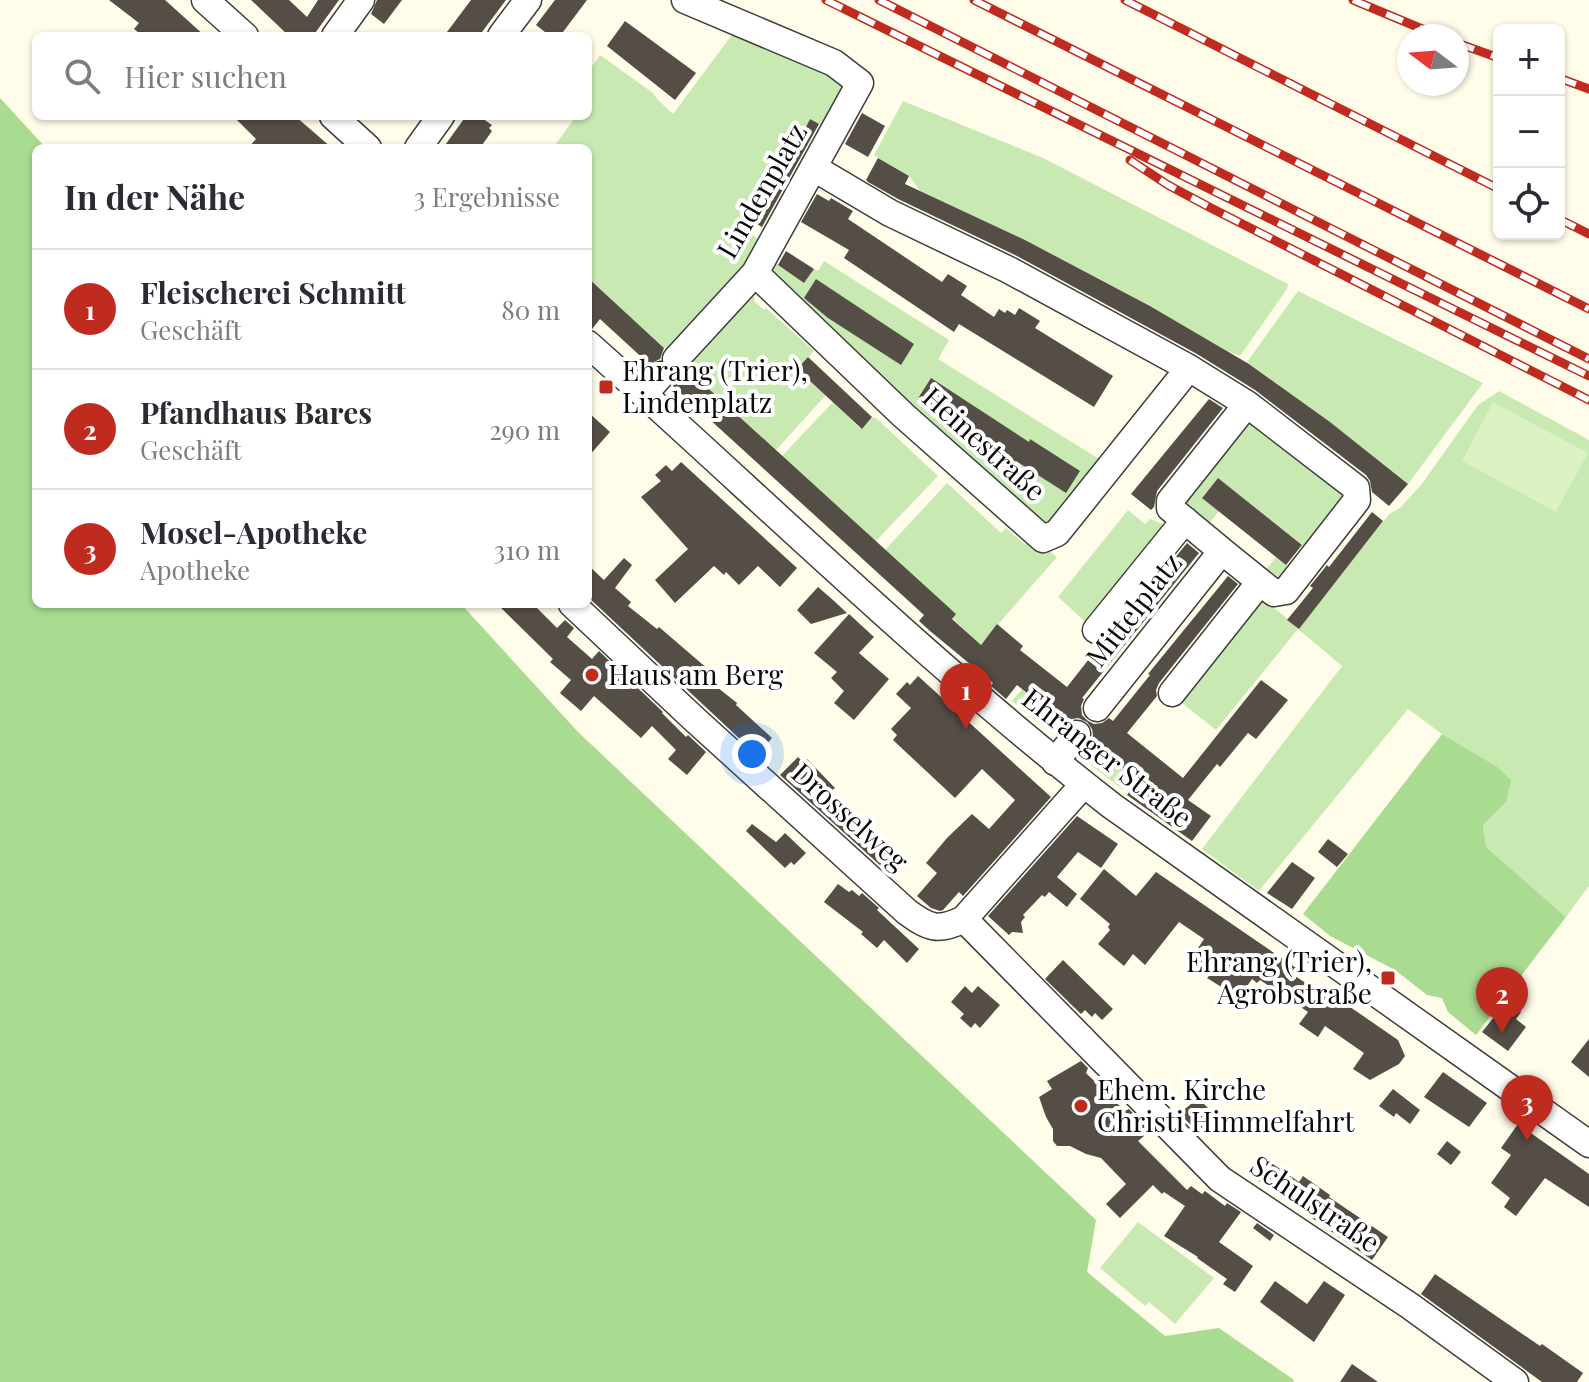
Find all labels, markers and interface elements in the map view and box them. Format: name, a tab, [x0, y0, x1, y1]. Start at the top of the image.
north arrow	[1397, 24, 1469, 96]
map controls	[1493, 24, 1565, 240]
button: +	[1493, 24, 1565, 96]
search box	[32, 32, 592, 120]
icon: search	[60, 54, 104, 98]
text: Hier suchen	[124, 56, 287, 96]
button: −	[1493, 96, 1565, 168]
street label: Lindenplatz	[707, 116, 814, 264]
button: locate	[1493, 168, 1565, 240]
text: In der Nähe	[64, 173, 245, 219]
text: 3 Ergebnisse	[414, 179, 560, 214]
text: Fleischerei Schmitt	[140, 272, 406, 312]
text: 1	[85, 292, 95, 327]
text: 80 m	[501, 292, 560, 327]
text: Geschäft	[140, 312, 242, 347]
place label: Ehrang (Trier), Lindenplatz	[622, 351, 808, 420]
marker: Ehrang (Trier), Lindenplatz	[597, 378, 615, 396]
street label: Heinestraße	[916, 378, 1054, 508]
text: Pfandhaus Bares	[140, 392, 372, 432]
text: 2	[83, 412, 97, 447]
text: 290 m	[489, 412, 560, 447]
text: Geschäft	[140, 432, 242, 467]
text: Mosel-Apotheke	[140, 512, 367, 552]
text: 3	[84, 532, 96, 567]
text: 310 m	[493, 532, 560, 567]
street label: Mittelplatz	[1077, 545, 1189, 674]
text: Apotheke	[140, 552, 250, 587]
place label: Haus am Berg	[608, 655, 784, 692]
pin: 1	[940, 663, 992, 729]
marker: Haus am Berg	[583, 666, 601, 684]
street label: Ehranger Straße	[1015, 679, 1200, 835]
your location	[732, 734, 772, 774]
street label: Drosselweg	[785, 754, 917, 878]
place label: Ehrang (Trier), Agrobstraße	[1186, 942, 1372, 1011]
pin: 2	[1476, 967, 1528, 1033]
marker: Ehrang (Trier), Agrobstraße	[1379, 969, 1397, 987]
place label: Ehem. Kirche Christi Himmelfahrt	[1097, 1070, 1355, 1139]
pin: 3	[1501, 1075, 1553, 1141]
marker: Ehem. Kirche Christi Himmelfahrt	[1072, 1097, 1090, 1115]
street label: Schulstraße	[1244, 1146, 1388, 1260]

